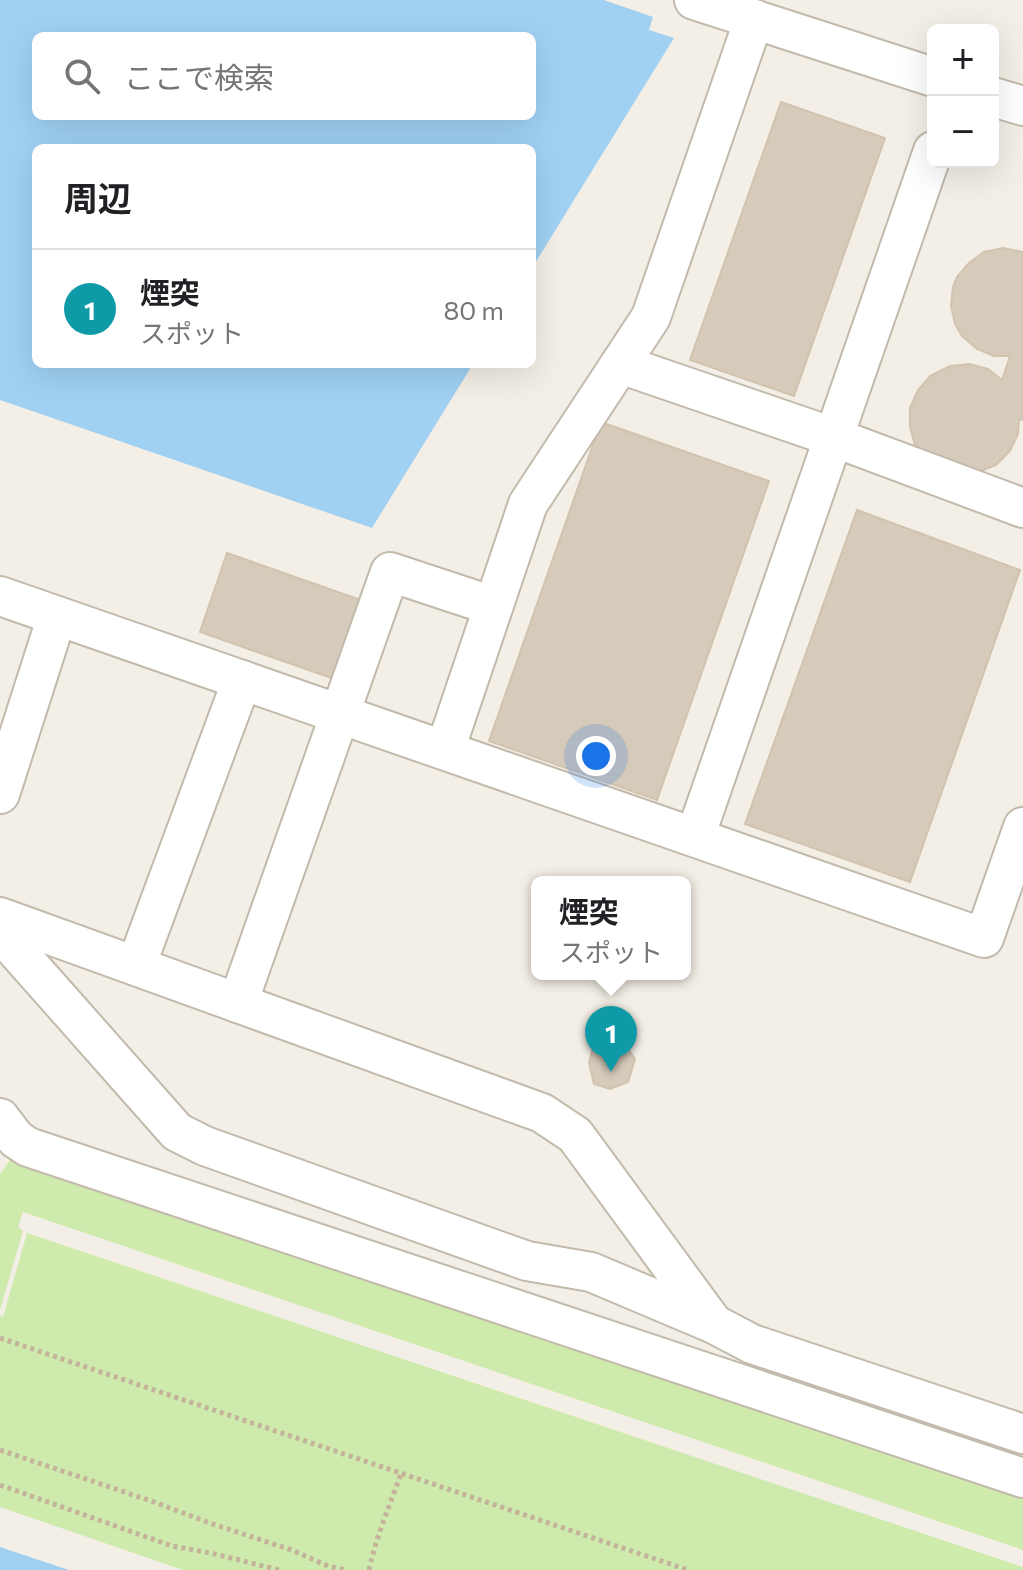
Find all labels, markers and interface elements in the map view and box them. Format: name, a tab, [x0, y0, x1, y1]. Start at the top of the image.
map controls	[927, 24, 999, 168]
button: +	[927, 24, 999, 96]
search box	[32, 32, 536, 120]
icon: search	[60, 54, 104, 98]
text: ここで検索	[124, 58, 274, 95]
button: −	[927, 96, 999, 168]
text: 周辺	[64, 176, 132, 218]
text: 煙突	[140, 273, 200, 310]
text: 1	[84, 294, 96, 325]
text: 80 m	[444, 294, 504, 325]
text: スポット	[140, 317, 244, 348]
your location	[576, 736, 616, 776]
popup	[531, 876, 691, 980]
text: 煙突	[559, 892, 619, 929]
text: スポット	[559, 936, 663, 967]
pin: 1	[585, 1006, 637, 1072]

